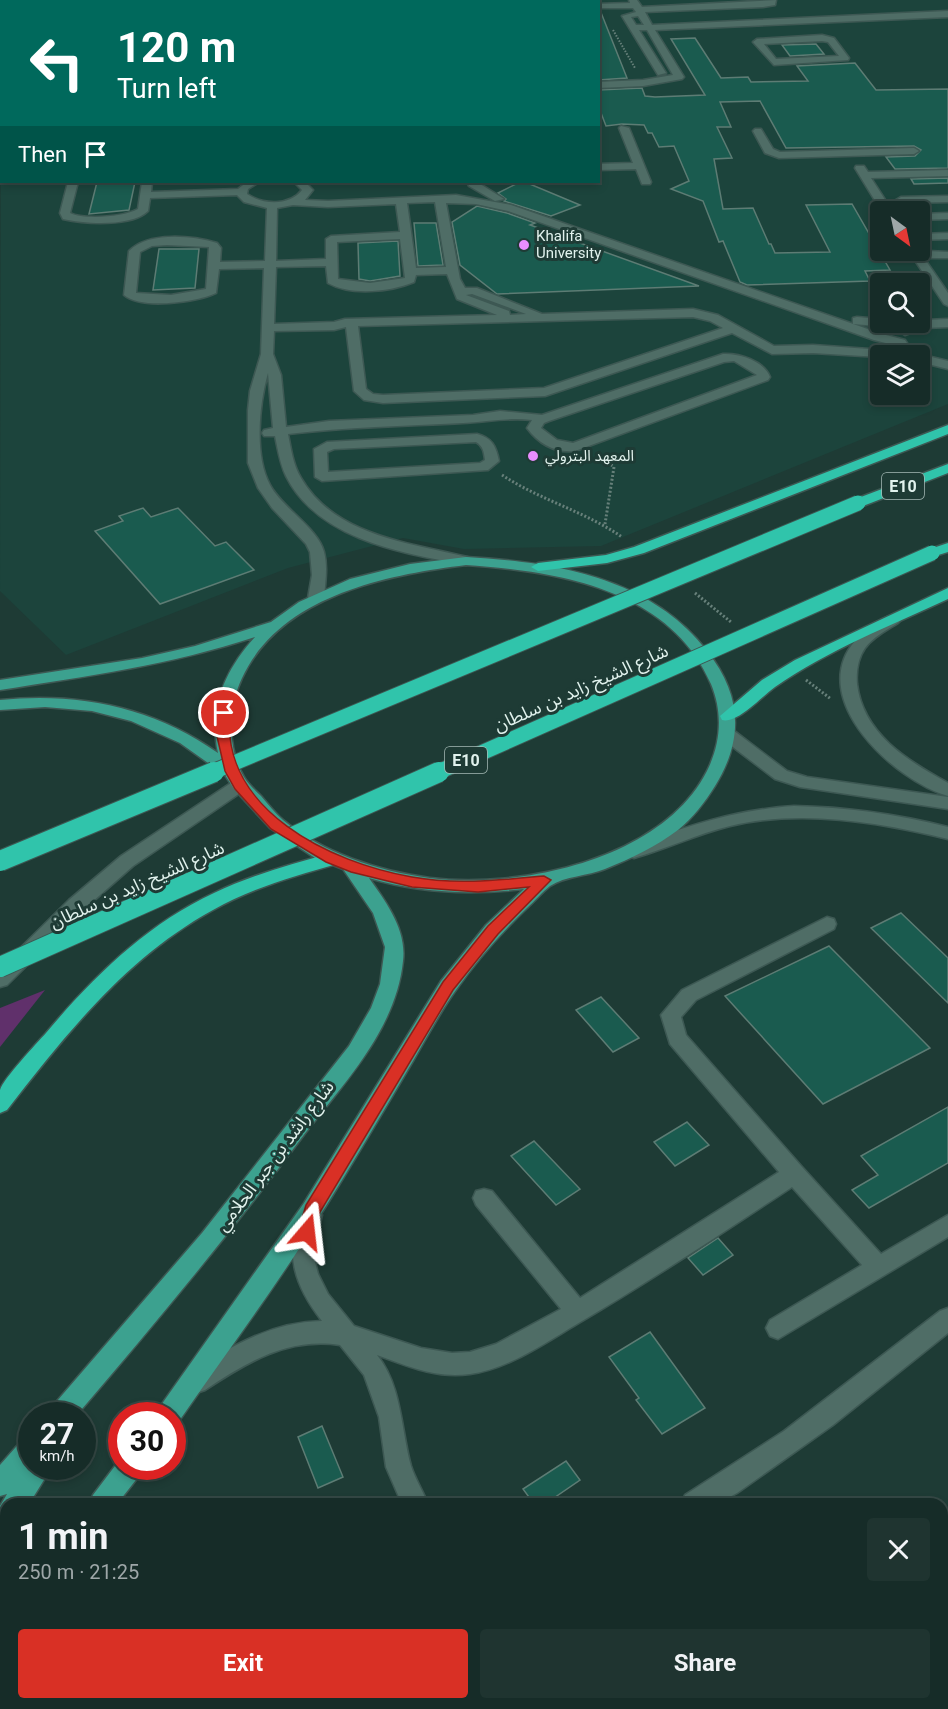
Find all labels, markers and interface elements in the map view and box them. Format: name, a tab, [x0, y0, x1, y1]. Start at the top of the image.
text: 120 m	[117, 23, 236, 72]
icon: left	[18, 24, 96, 102]
text: Turn left	[117, 73, 217, 105]
icon: arrive	[79, 138, 112, 171]
text: Then	[18, 142, 67, 167]
north arrow	[870, 201, 930, 261]
map controls	[870, 201, 930, 405]
place label: Khalifa University	[536, 227, 601, 262]
marker: Khalifa University	[517, 238, 531, 252]
button: search	[870, 273, 930, 333]
button: layers	[870, 345, 930, 405]
place label: المعهد البترولي	[545, 447, 634, 467]
marker: المعهد البترولي	[526, 449, 540, 463]
road number: E10	[882, 473, 924, 499]
street label: شارع الشيخ زايد بن سلطان	[490, 640, 673, 739]
pin	[198, 687, 249, 738]
icon: arrive	[207, 696, 240, 729]
road number: E10	[445, 747, 487, 773]
street label: شارع الشيخ زايد بن سلطان	[46, 837, 229, 936]
street label: شارع راشد بن جبر الحلامي	[211, 1076, 341, 1237]
position arrow	[275, 1200, 339, 1264]
speed limit sign: 30	[108, 1402, 186, 1480]
text: 27	[40, 1416, 74, 1451]
text: km/h	[39, 1447, 75, 1465]
text: 1 min	[18, 1516, 109, 1558]
button: close	[867, 1518, 930, 1581]
text: 250 m · 21:25	[18, 1560, 139, 1584]
button: Exit	[18, 1629, 468, 1698]
button: Share	[480, 1629, 930, 1698]

